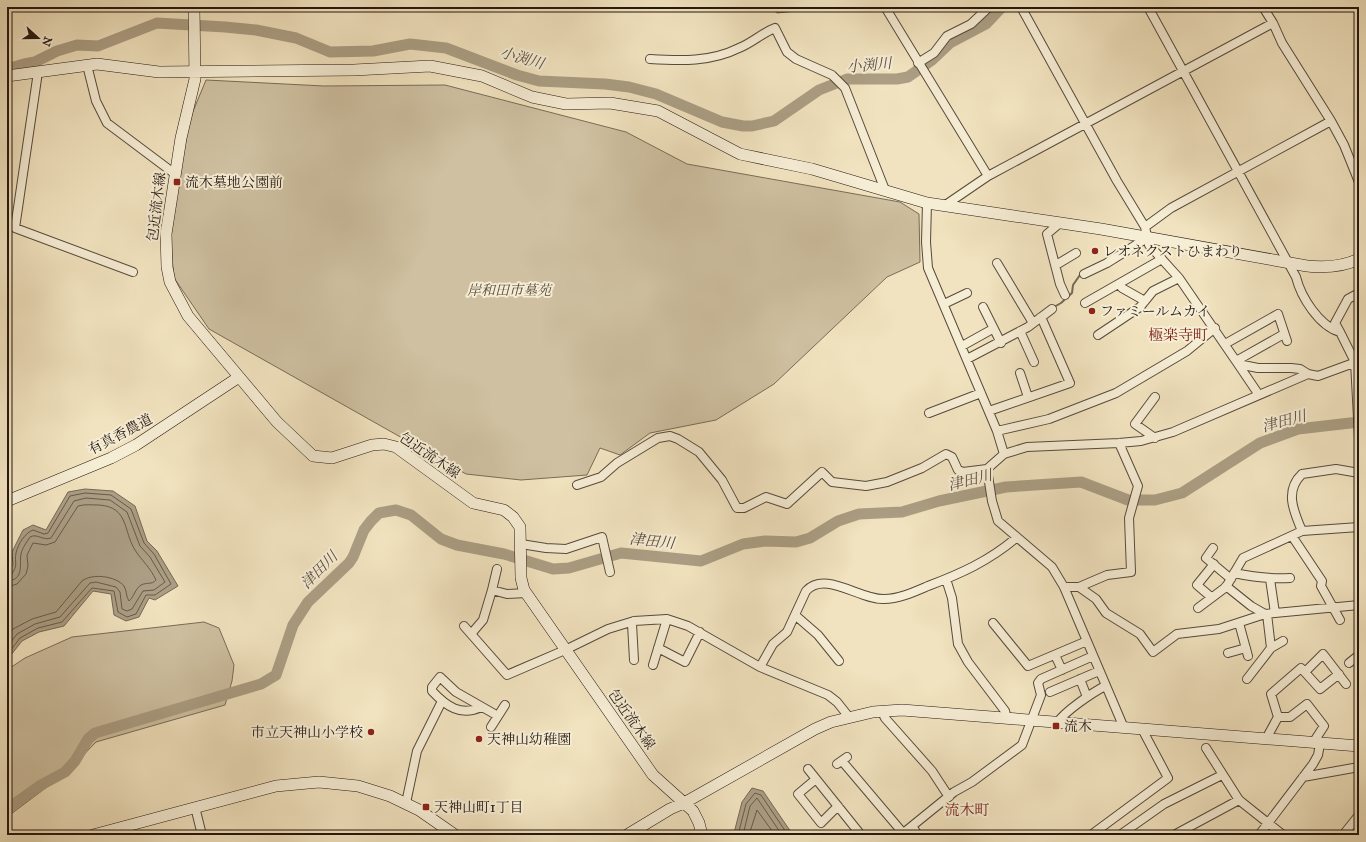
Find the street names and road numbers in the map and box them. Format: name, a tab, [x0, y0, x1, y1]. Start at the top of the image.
street label: 包近流木線	[144, 171, 169, 243]
street label: 有真香農道	[85, 411, 155, 458]
street label: 包近流木線	[396, 429, 463, 482]
street label: 包近流木線	[605, 686, 659, 753]

